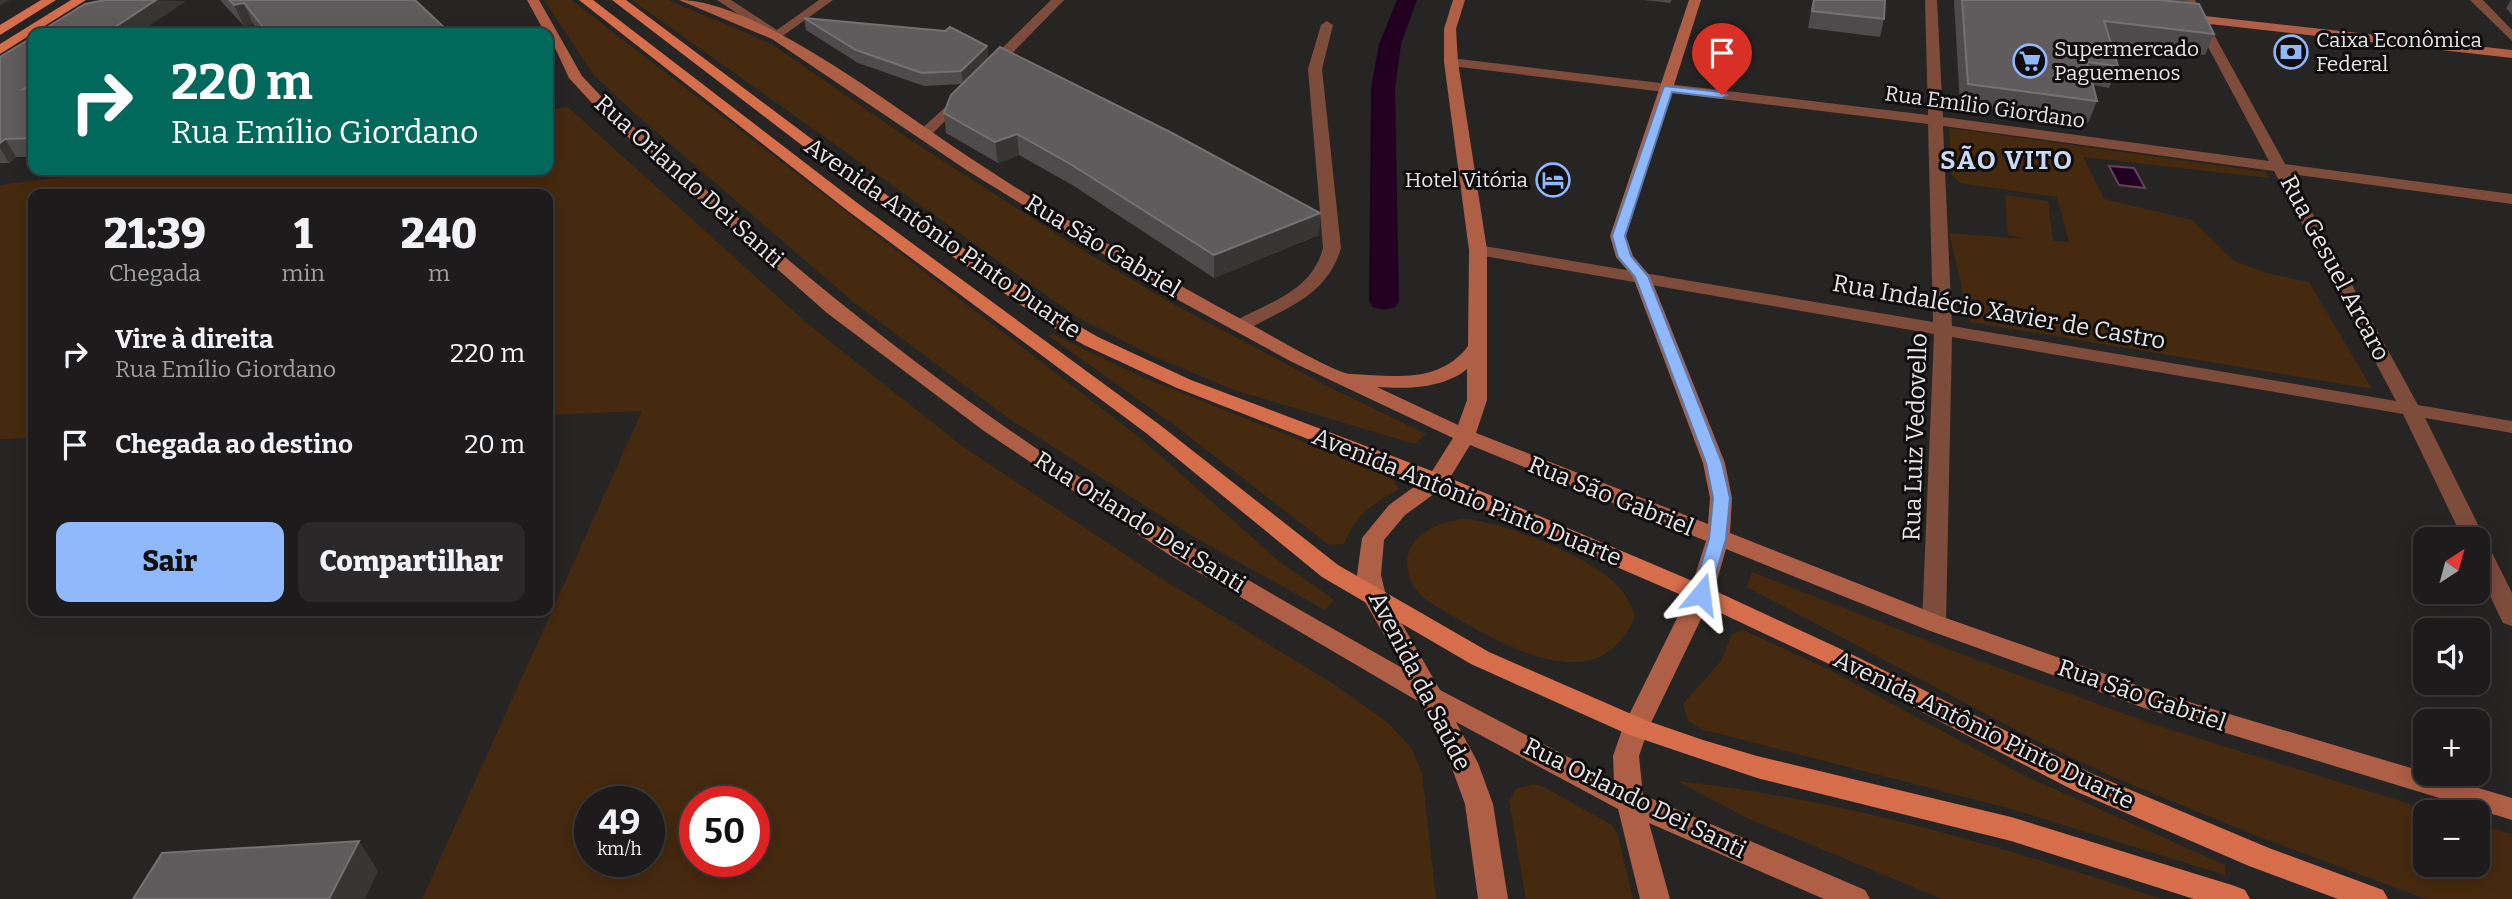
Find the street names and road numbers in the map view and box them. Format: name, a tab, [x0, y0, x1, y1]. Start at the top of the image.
street label: Rua Emílio Giordano	[1883, 80, 2087, 134]
street label: Rua Orlando Dei Santi	[589, 89, 789, 273]
street label: Avenida Antônio Pinto Duarte	[800, 132, 1086, 344]
street label: Rua Gesuel Arcaro	[2274, 171, 2396, 365]
street label: Rua São Gabriel	[1020, 189, 1186, 303]
street label: Rua Indalécio Xavier de Castro	[1830, 269, 2168, 355]
street label: Rua Luiz Vedovello	[1897, 333, 1933, 541]
street label: Avenida Antônio Pinto Duarte	[1308, 422, 1626, 572]
street label: Rua Orlando Dei Santi	[1029, 446, 1251, 598]
street label: Rua São Gabriel	[1524, 450, 1698, 542]
street label: Avenida da Saúde	[1363, 587, 1477, 775]
street label: Avenida Antônio Pinto Duarte	[1829, 645, 2139, 815]
street label: Rua São Gabriel	[2054, 653, 2230, 737]
street label: Rua Orlando Dei Santi	[1519, 732, 1751, 864]

